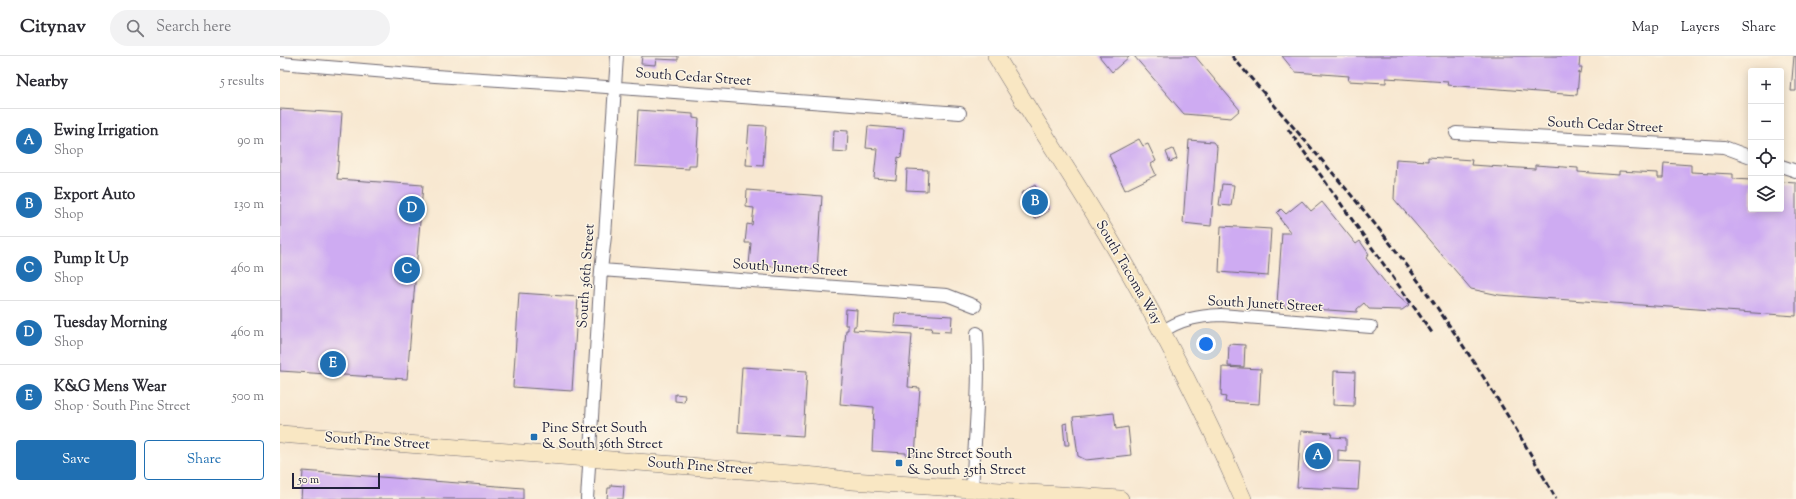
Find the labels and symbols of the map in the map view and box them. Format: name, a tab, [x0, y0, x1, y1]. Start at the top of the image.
street label: South Cedar Street	[634, 64, 752, 92]
street label: South Cedar Street	[1547, 113, 1664, 139]
pin: B	[1022, 187, 1048, 217]
pin: D	[399, 194, 425, 224]
street label: South Tacoma Way	[1090, 217, 1166, 329]
street label: South 36th Street	[573, 223, 601, 329]
pin: C	[394, 255, 420, 285]
street label: South Junett Street	[732, 255, 848, 283]
street label: South Junett Street	[1207, 292, 1323, 318]
your location	[1196, 334, 1216, 354]
pin: E	[320, 349, 346, 379]
place label: Pine Street South & South 36th Street	[542, 419, 663, 455]
street label: South Pine Street	[324, 428, 431, 456]
marker: Pine Street South & South 36th Street	[529, 432, 539, 442]
pin: A	[1305, 441, 1331, 471]
place label: Pine Street South & South 35th Street	[907, 445, 1026, 481]
street label: South Pine Street	[647, 453, 754, 481]
marker: Pine Street South & South 35th Street	[894, 458, 904, 468]
scale bar	[292, 471, 380, 490]

